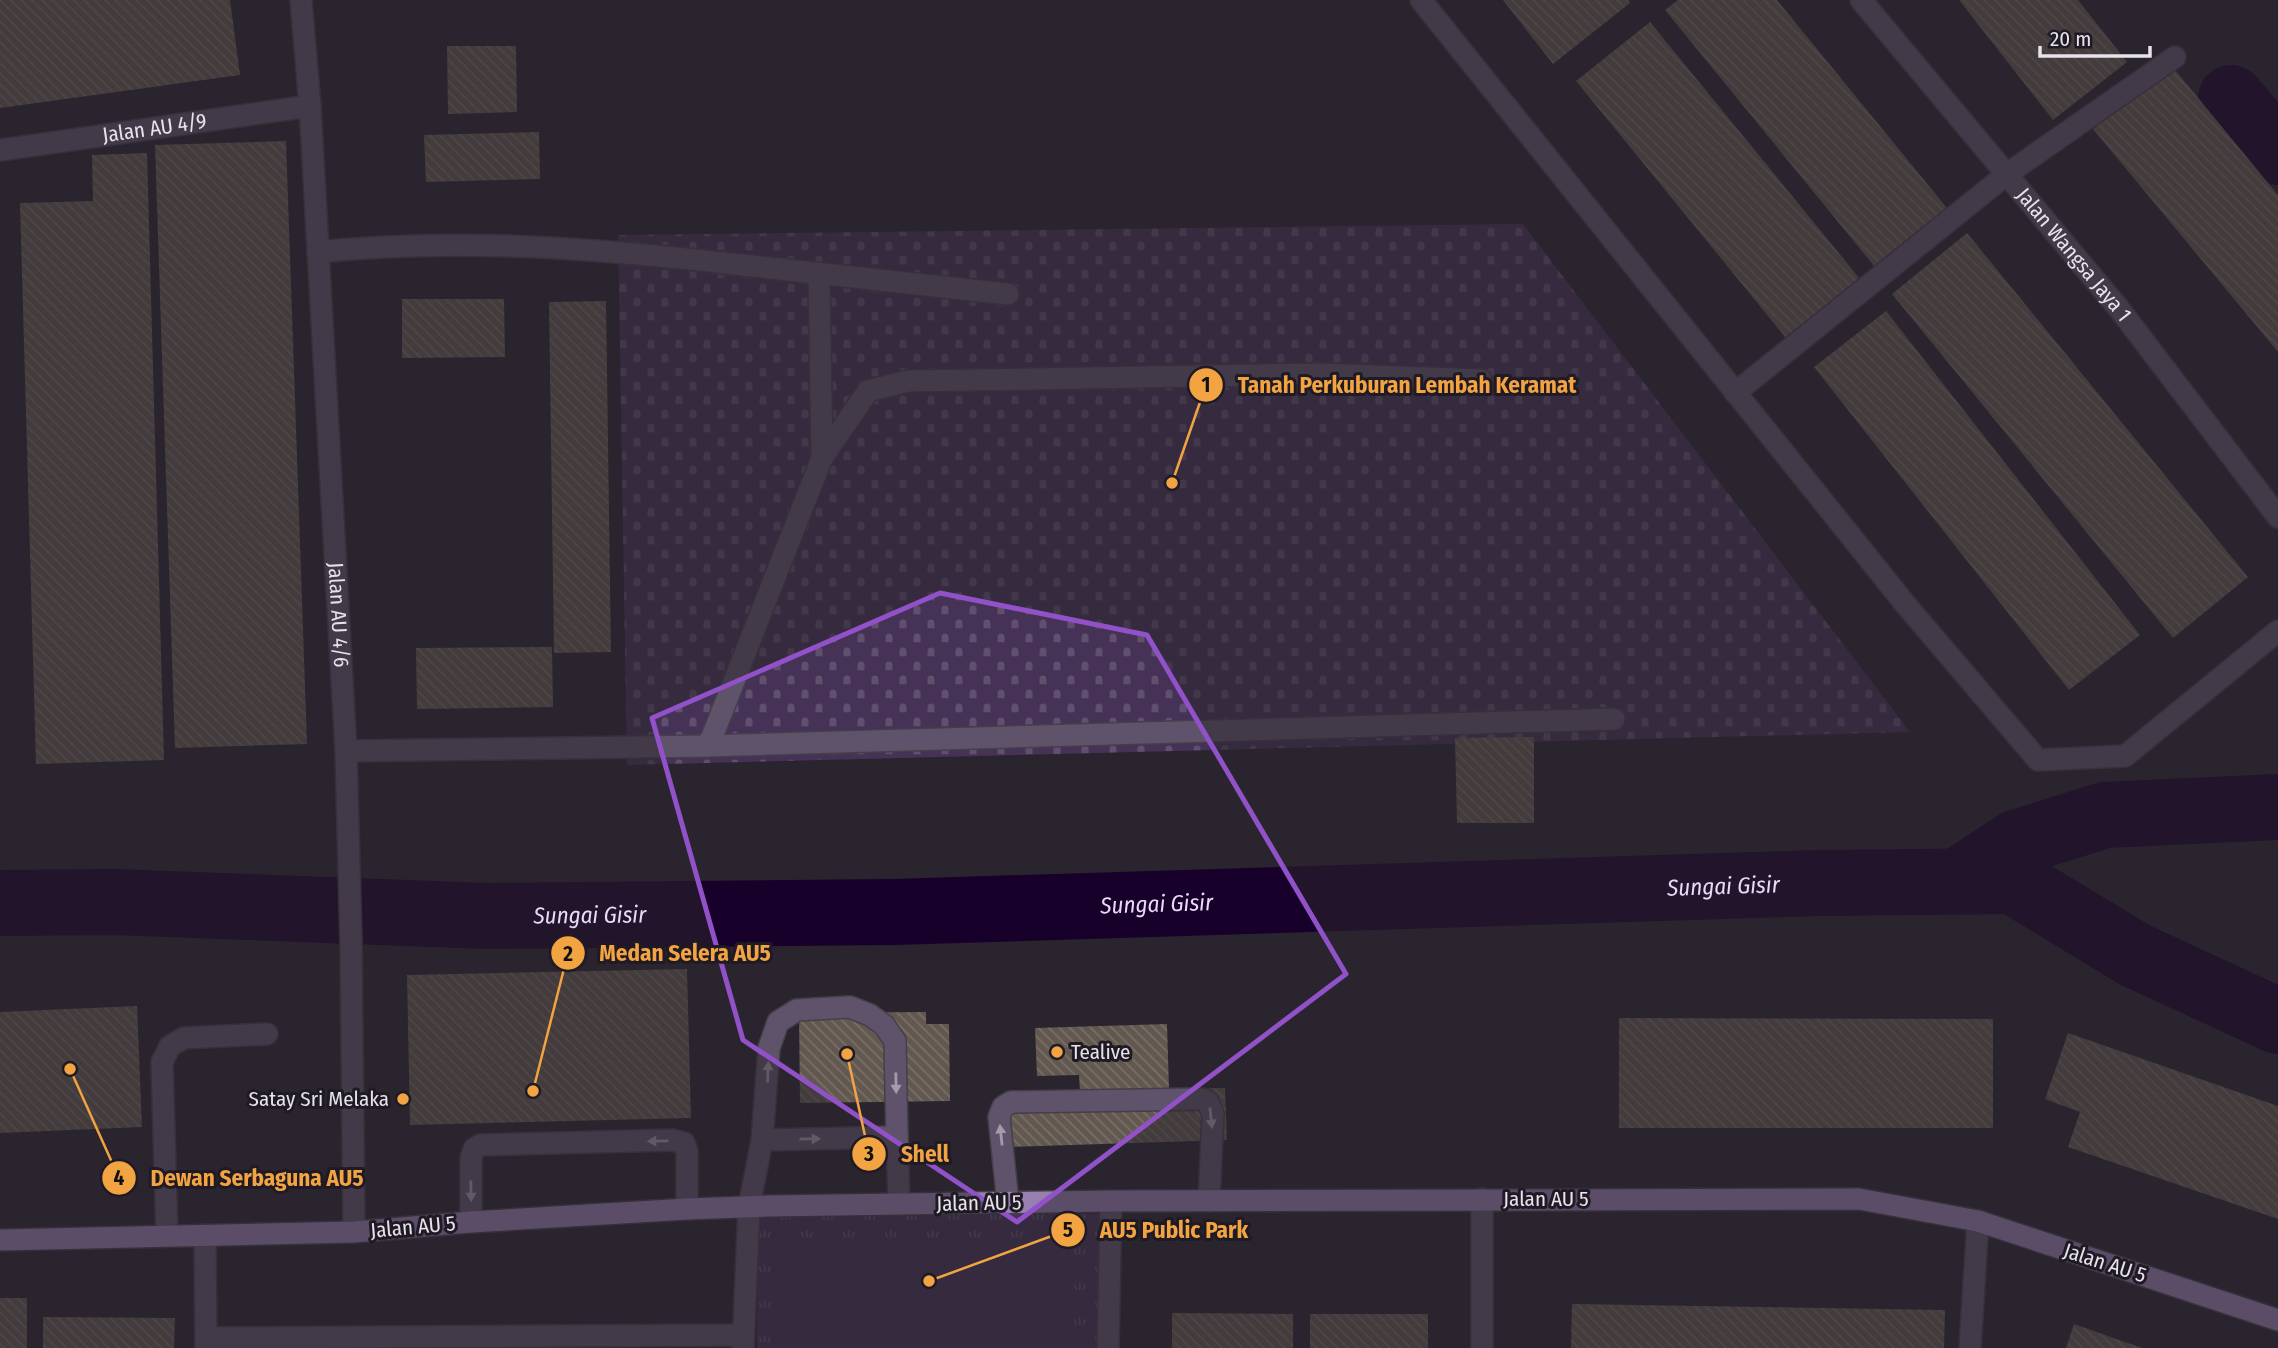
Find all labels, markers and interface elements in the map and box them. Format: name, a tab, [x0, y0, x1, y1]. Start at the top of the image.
scale bar	[2040, 14, 2150, 58]
text: 20 m	[2050, 26, 2091, 52]
street label: Jalan AU 4/9	[101, 108, 208, 148]
street label: Jalan Wangsa Jaya 1	[2011, 183, 2137, 327]
callout: Tanah Perkuburan Lembah Keramat	[1189, 363, 1590, 407]
text: Tanah Perkuburan Lembah Keramat	[1238, 371, 1577, 399]
text: 1	[1202, 372, 1210, 398]
street label: Jalan AU 4/6	[322, 562, 354, 668]
water label: Sungai Gisir	[1666, 870, 1781, 902]
water label: Sungai Gisir	[1099, 888, 1214, 920]
water label: Sungai Gisir	[532, 900, 647, 930]
callout: Medan Selera AU5	[551, 931, 785, 975]
text: Medan Selera AU5	[599, 939, 771, 967]
text: 2	[562, 941, 573, 967]
place label: Tealive	[1071, 1039, 1130, 1065]
marker: Tealive	[1049, 1044, 1065, 1060]
one-way arrow	[762, 1061, 774, 1083]
one-way arrow	[890, 1073, 902, 1095]
place label: Satay Sri Melaka	[249, 1086, 389, 1112]
marker: Satay Sri Melaka	[395, 1091, 411, 1107]
one-way arrow	[1205, 1107, 1216, 1129]
one-way arrow	[995, 1124, 1006, 1146]
callout: Shell	[851, 1132, 963, 1176]
one-way arrow	[800, 1133, 822, 1145]
one-way arrow	[646, 1135, 668, 1146]
text: Shell	[901, 1140, 950, 1168]
text: 3	[863, 1141, 874, 1167]
callout: Dewan Serbaguna AU5	[102, 1156, 378, 1200]
text: Dewan Serbaguna AU5	[150, 1164, 364, 1192]
text: 4	[114, 1165, 125, 1191]
one-way arrow	[465, 1181, 477, 1203]
street label: Jalan AU 5	[1503, 1186, 1589, 1212]
street label: Jalan AU 5	[936, 1189, 1022, 1217]
callout: AU5 Public Park	[1051, 1208, 1262, 1252]
street label: Jalan AU 5	[369, 1210, 457, 1244]
text: AU5 Public Park	[1099, 1216, 1248, 1244]
text: 5	[1063, 1217, 1073, 1243]
street label: Jalan AU 5	[2060, 1237, 2150, 1289]

